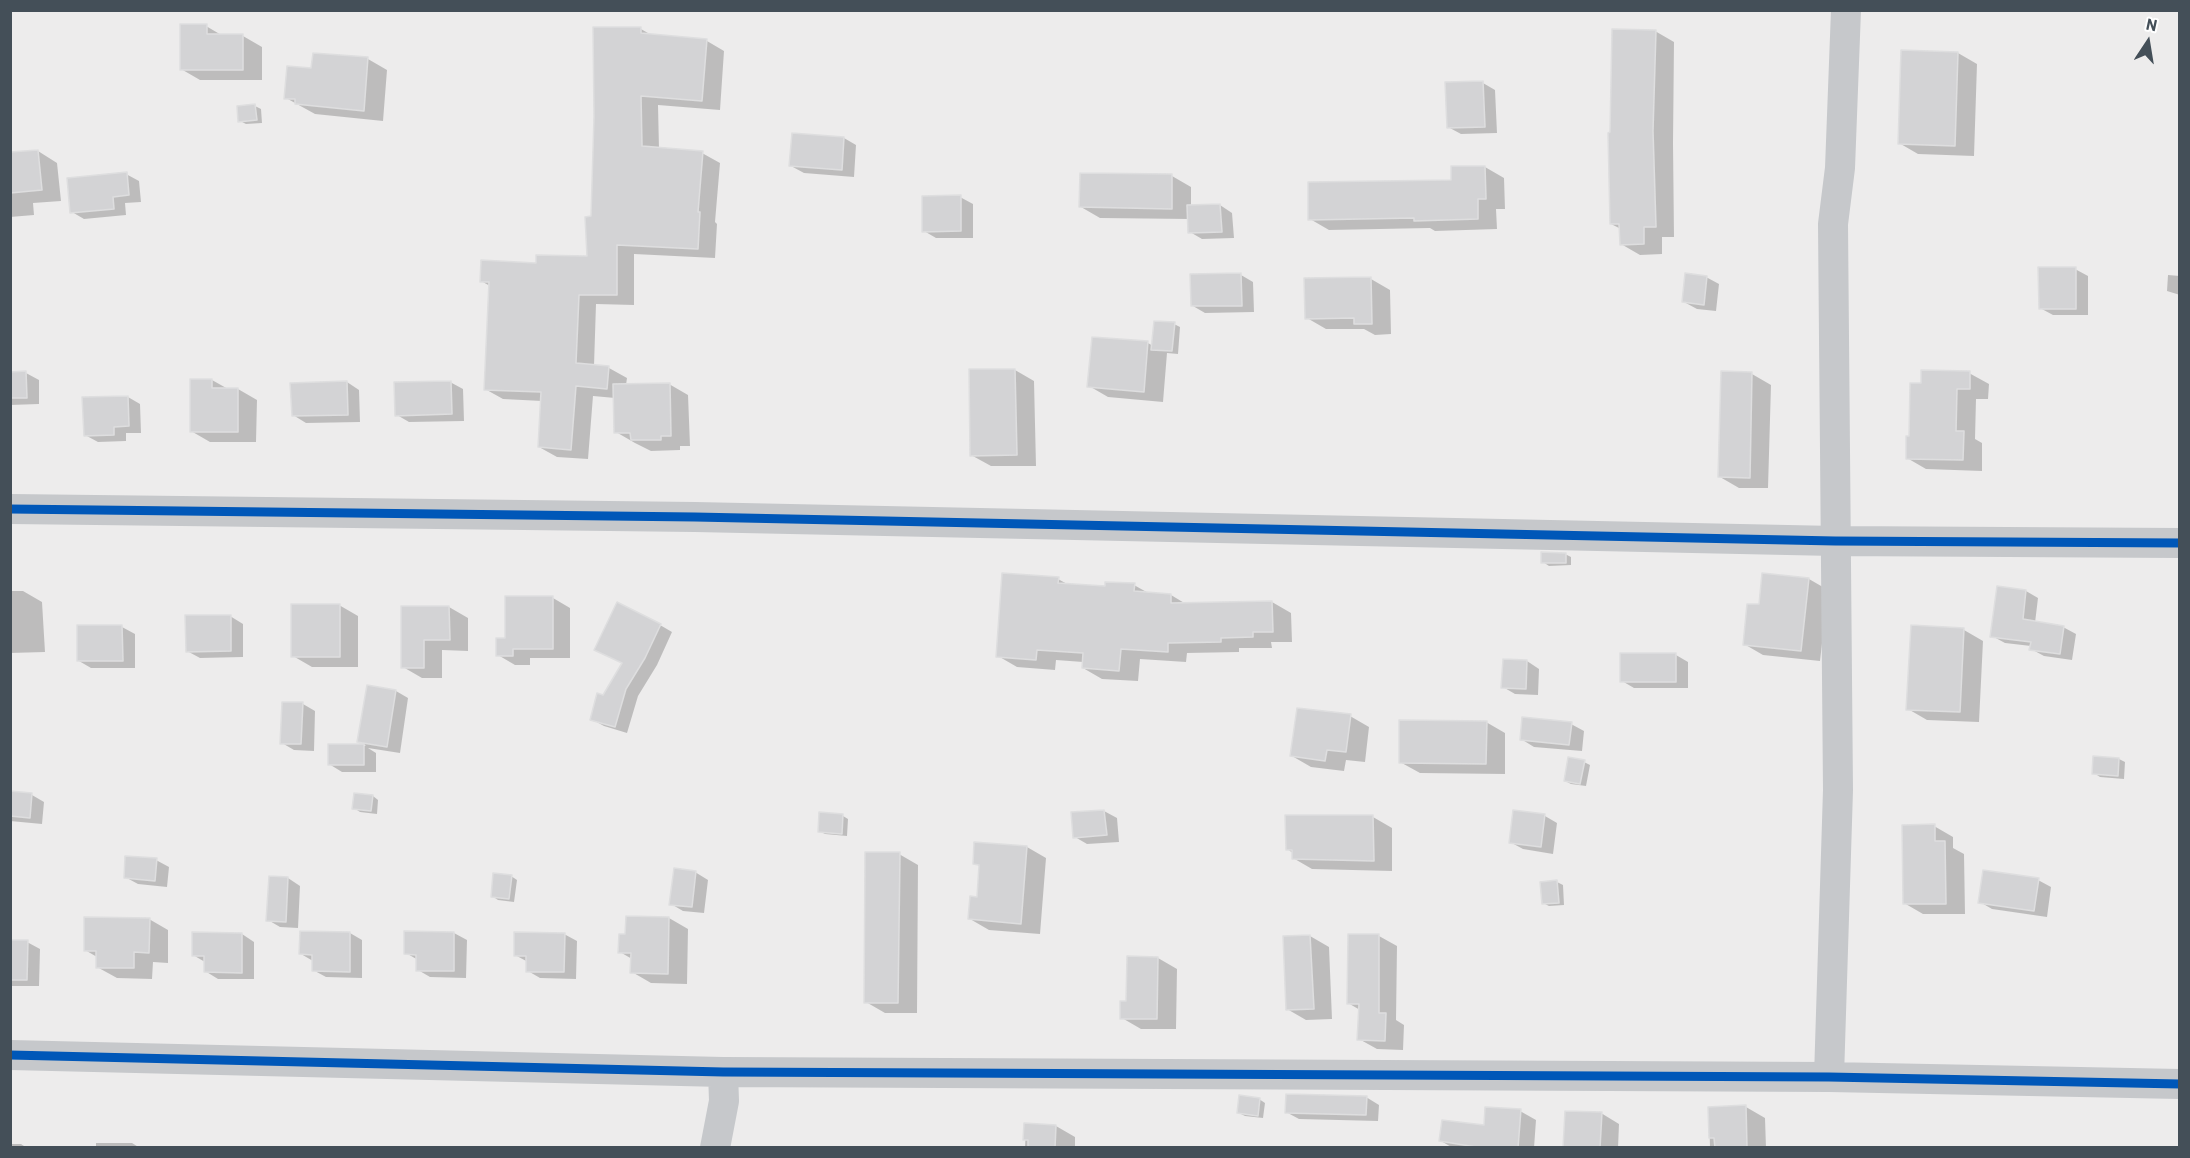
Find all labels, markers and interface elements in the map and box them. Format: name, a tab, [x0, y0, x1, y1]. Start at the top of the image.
north arrow	[2118, 12, 2178, 72]
text: N	[2145, 14, 2159, 34]

